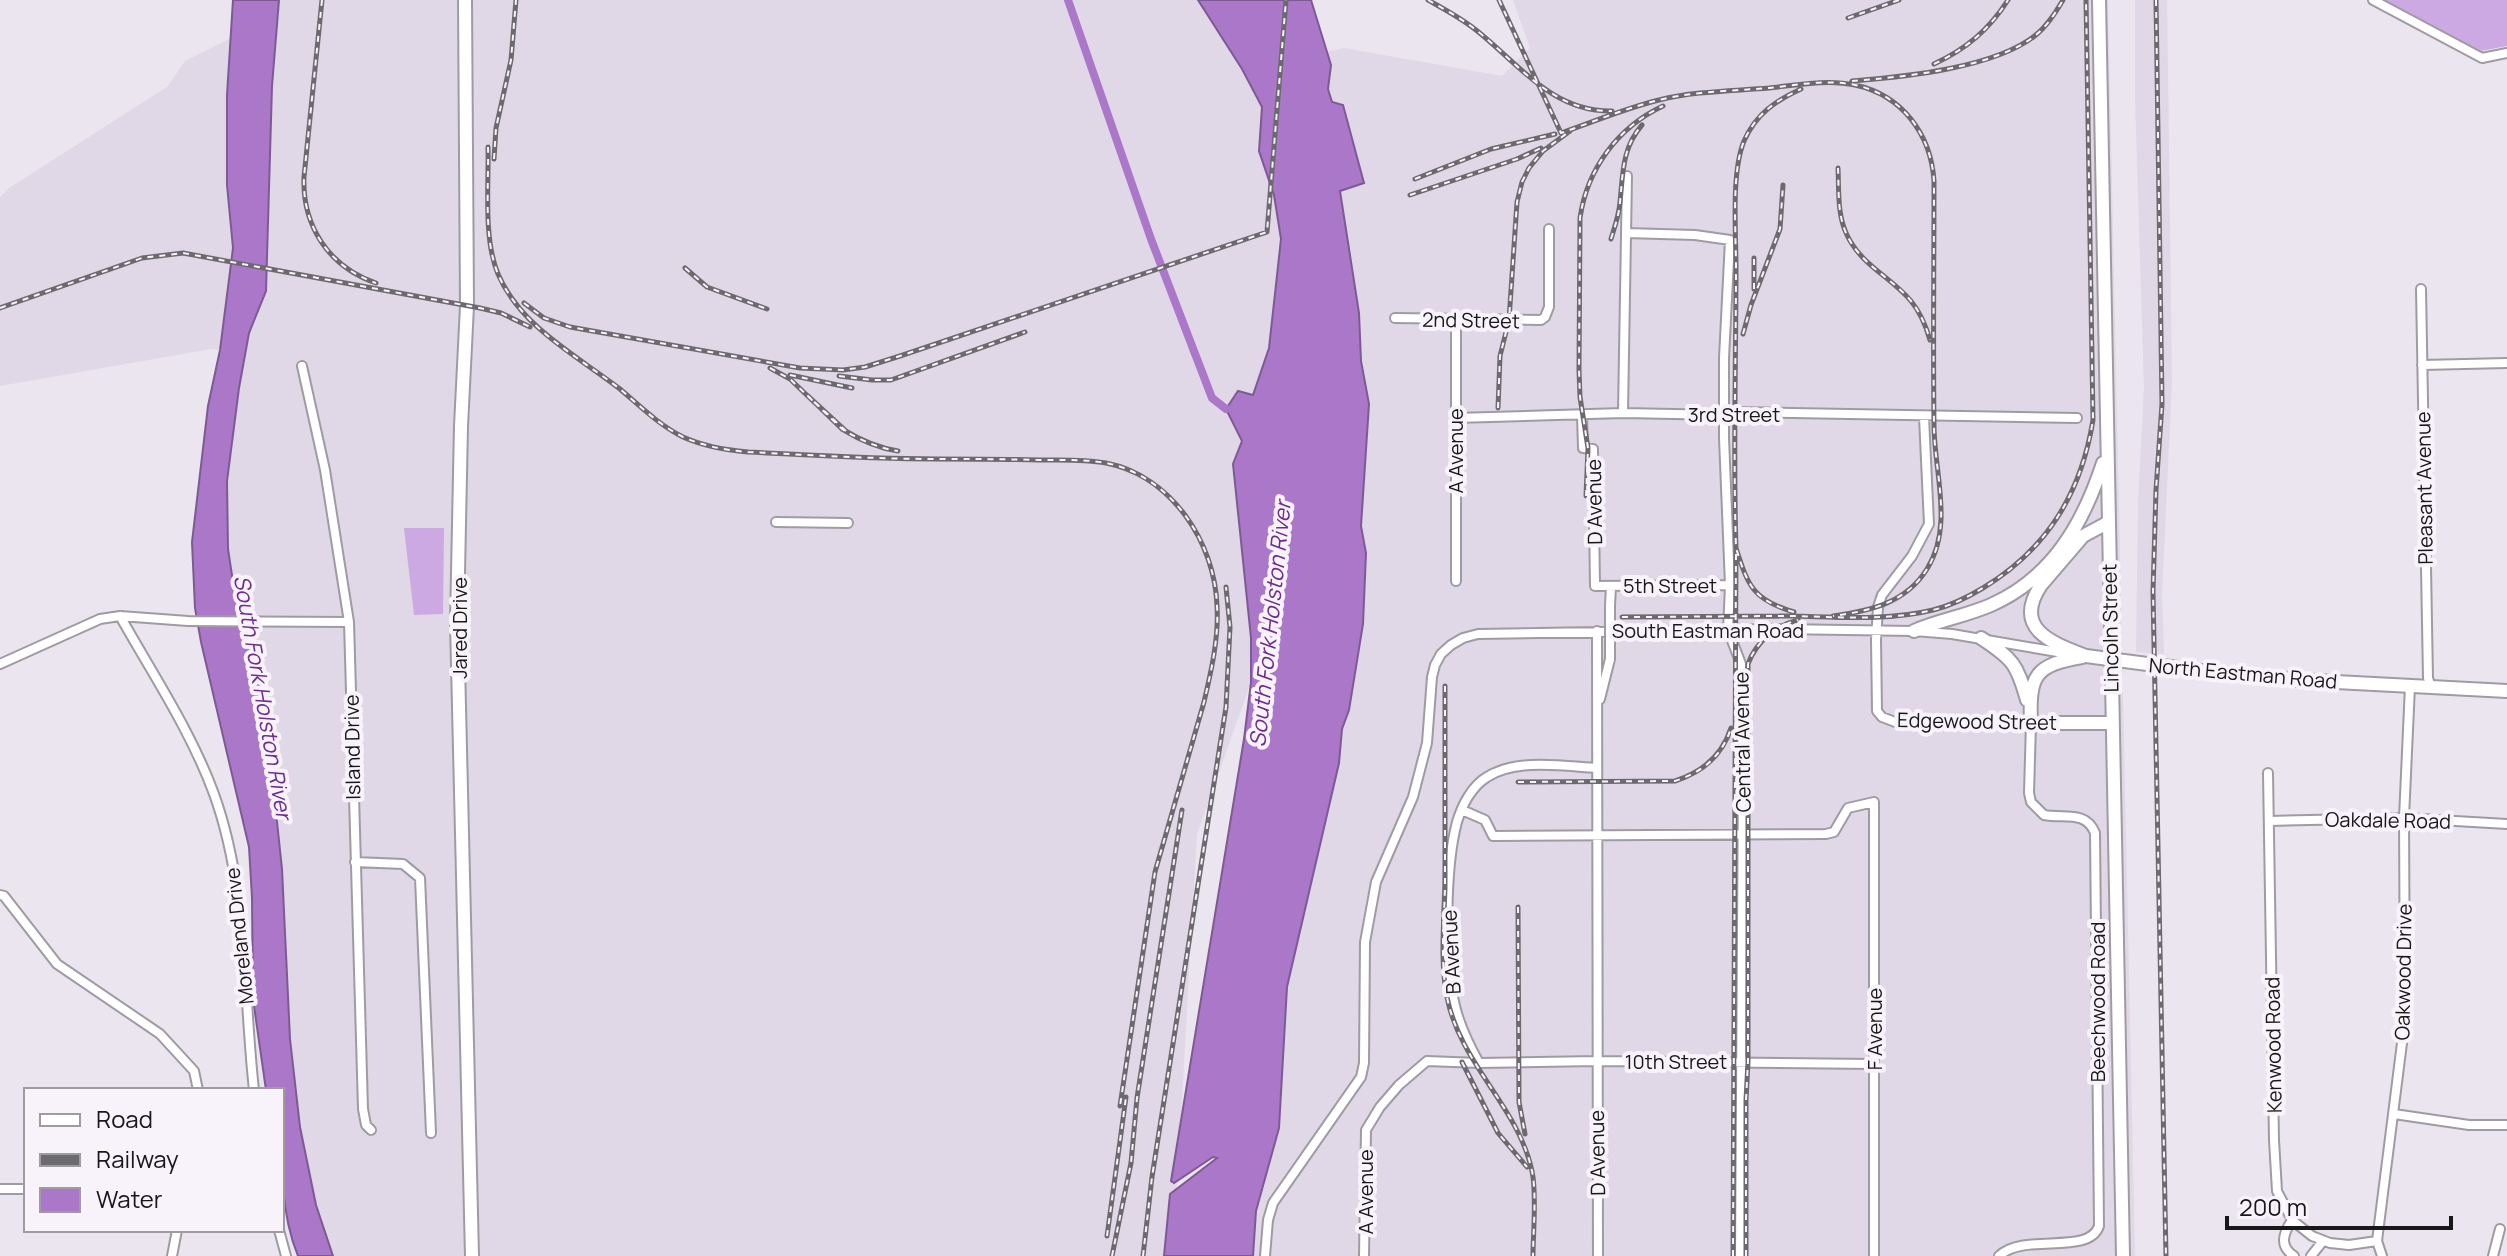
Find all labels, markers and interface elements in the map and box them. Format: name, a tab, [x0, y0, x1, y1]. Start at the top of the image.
street label: 2nd Street	[1422, 306, 1520, 334]
street label: 3rd Street	[1688, 401, 1780, 428]
street label: A Avenue	[1442, 408, 1469, 494]
street label: Pleasant Avenue	[2409, 411, 2439, 565]
street label: D Avenue	[1580, 459, 1608, 545]
water label: South Fork Holston River	[1242, 497, 1298, 748]
street label: Lincoln Street	[2095, 563, 2125, 693]
street label: 5th Street	[1623, 572, 1717, 599]
water label: South Fork Holston River	[227, 573, 300, 824]
street label: Jared Drive	[446, 577, 473, 679]
street label: South Eastman Road	[1612, 617, 1804, 644]
street label: North Eastman Road	[2148, 651, 2338, 695]
street label: Central Avenue	[1727, 671, 1757, 813]
street label: Island Drive	[338, 694, 366, 800]
street label: Edgewood Street	[1897, 706, 2057, 736]
street label: Oakdale Road	[2325, 805, 2451, 835]
street label: Moreland Drive	[218, 866, 260, 1006]
street label: Oakwood Drive	[2388, 903, 2418, 1041]
street label: B Avenue	[1435, 909, 1467, 995]
street label: Beechwood Road	[2084, 922, 2111, 1082]
street label: Kenwood Road	[2258, 977, 2288, 1113]
street label: F Avenue	[1861, 988, 1888, 1070]
street label: 10th Street	[1625, 1048, 1727, 1075]
legend	[24, 1088, 284, 1232]
text: Road	[96, 1102, 153, 1135]
street label: D Avenue	[1583, 1110, 1611, 1196]
text: Railway	[96, 1142, 179, 1175]
street label: A Avenue	[1352, 1149, 1379, 1235]
scale bar	[2227, 1180, 2451, 1230]
text: Water	[96, 1182, 163, 1215]
text: 200 m	[2239, 1190, 2307, 1223]

